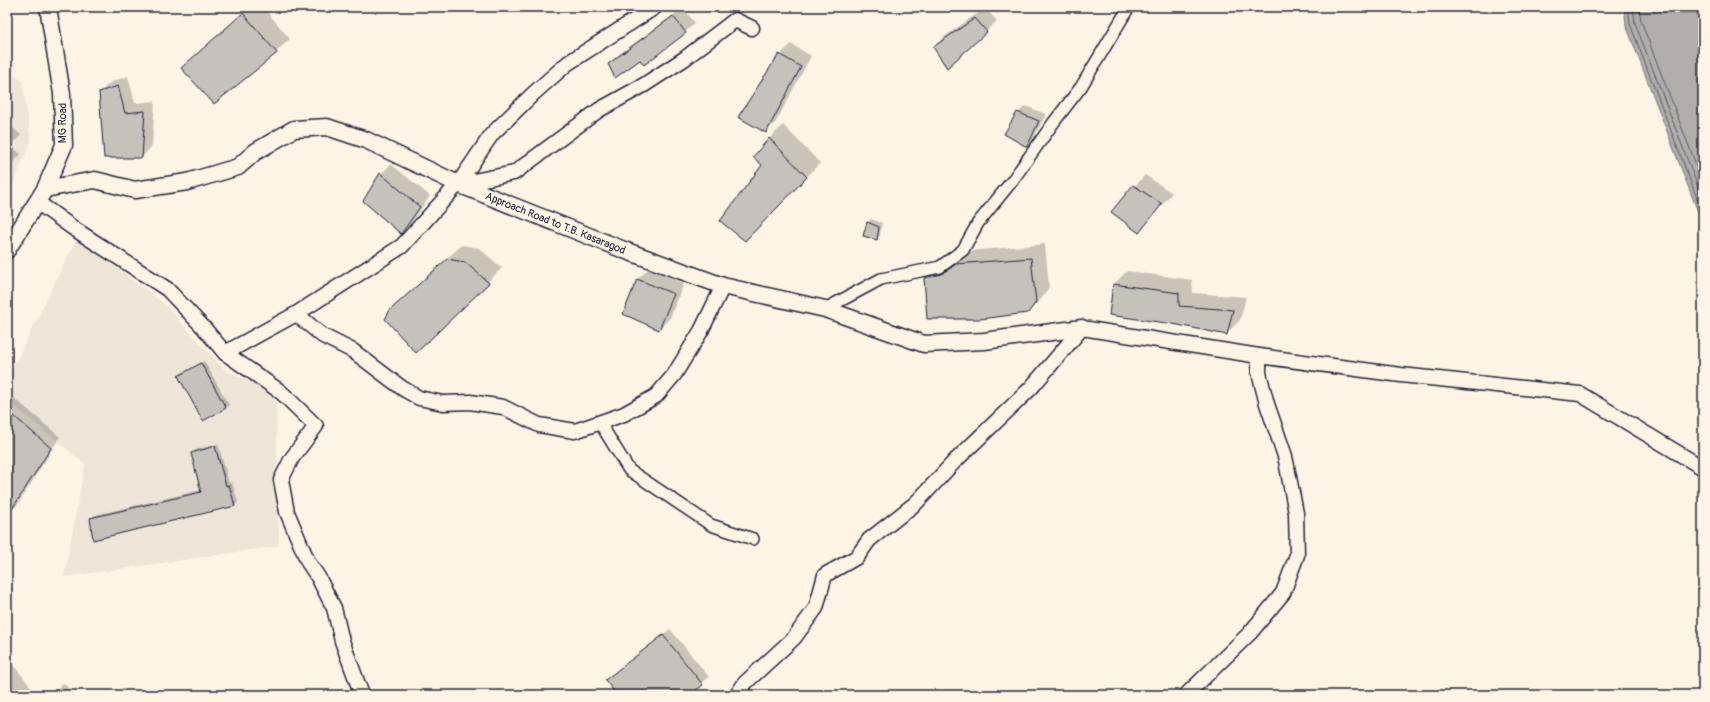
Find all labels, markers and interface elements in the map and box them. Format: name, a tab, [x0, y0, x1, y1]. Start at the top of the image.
street label: MG Road	[56, 103, 69, 143]
street label: Approach Road to T.B. Kasaragod	[483, 190, 628, 257]

